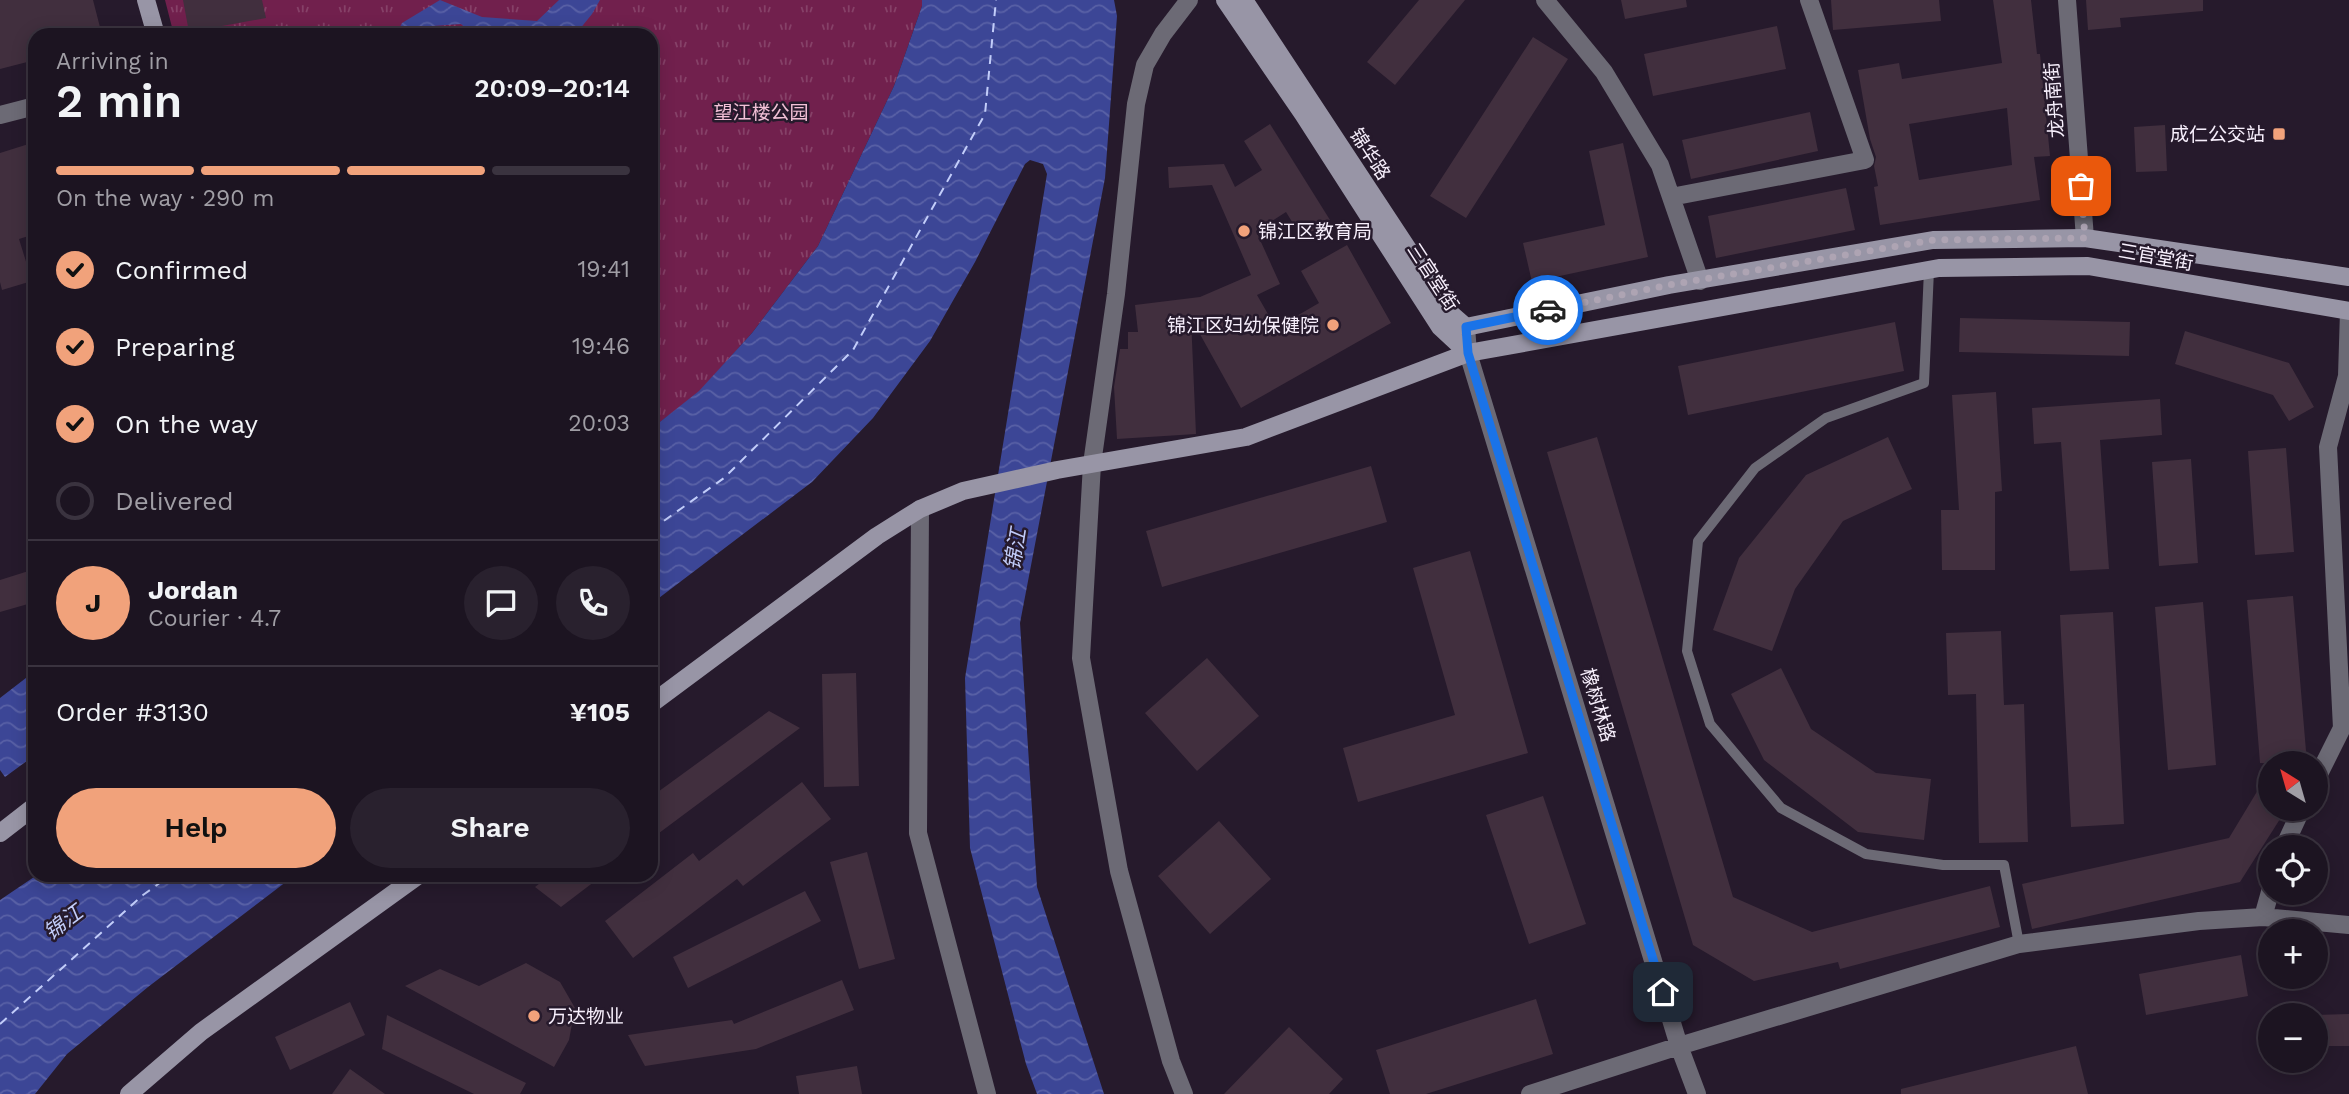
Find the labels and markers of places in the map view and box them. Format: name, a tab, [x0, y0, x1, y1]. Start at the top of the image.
place label: 成仁公交站	[2170, 123, 2265, 146]
marker: 成仁公交站	[2271, 126, 2287, 142]
pin	[2051, 156, 2111, 216]
place label: 锦江区教育局	[1258, 220, 1372, 243]
marker: 锦江区教育局	[1236, 223, 1252, 239]
place label: 锦江区妇幼保健院	[1167, 314, 1319, 337]
marker: 锦江区妇幼保健院	[1325, 317, 1341, 333]
pin	[1633, 962, 1693, 1022]
place label: 万达物业	[548, 1005, 624, 1028]
marker: 万达物业	[526, 1008, 542, 1024]

